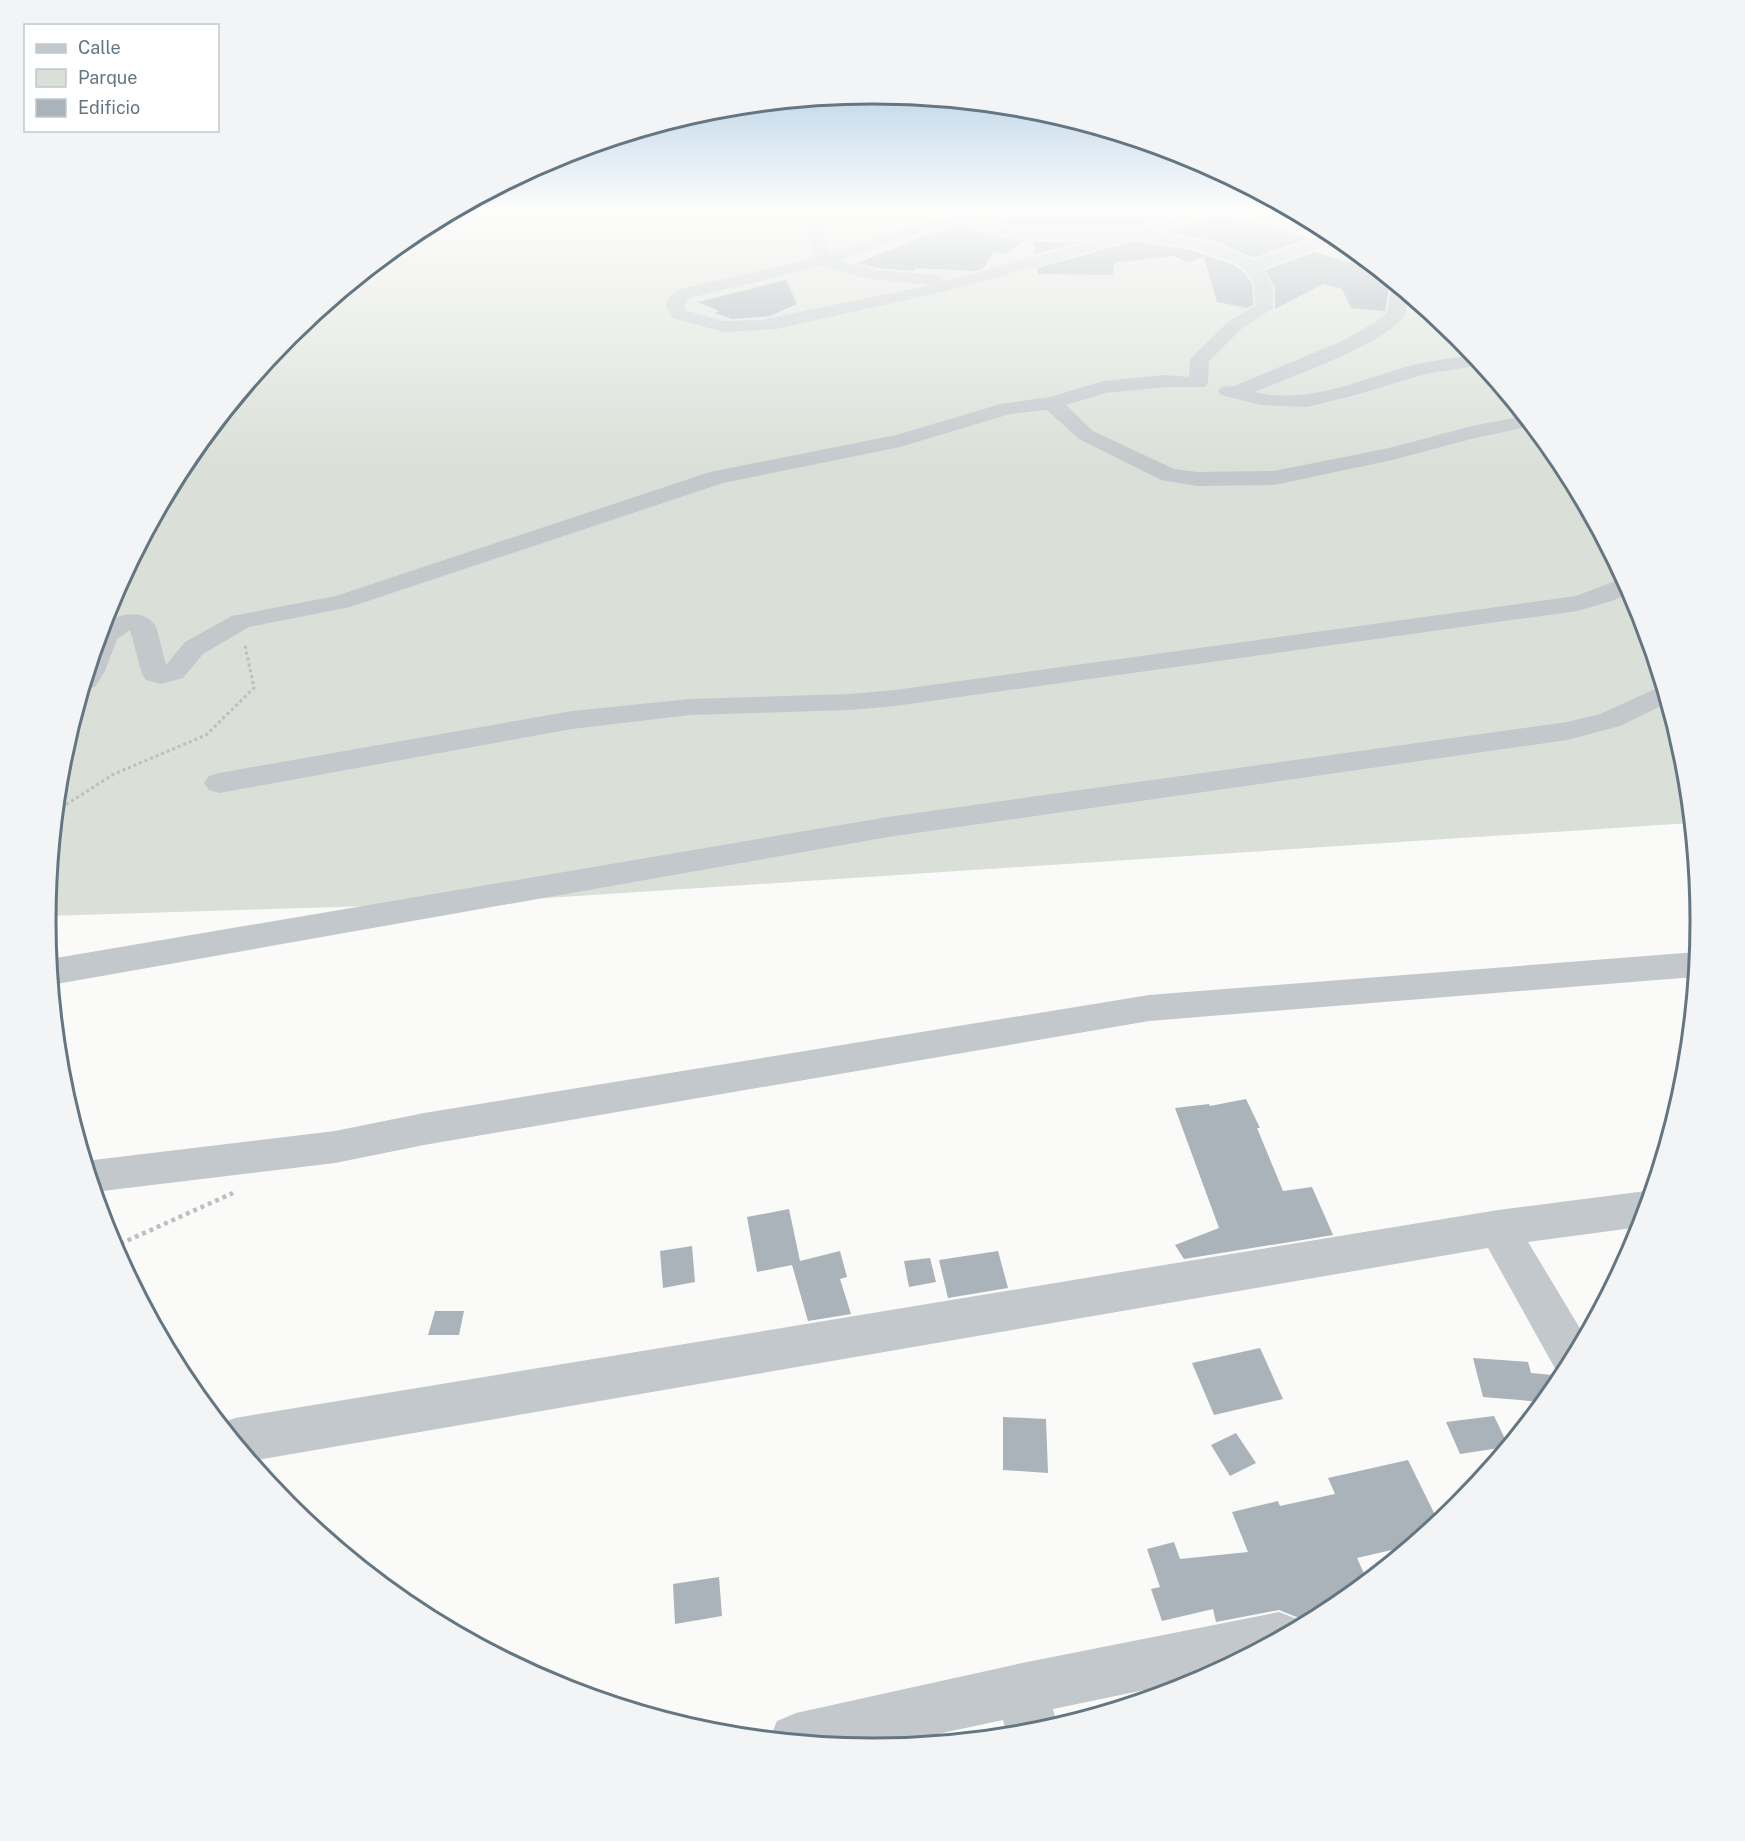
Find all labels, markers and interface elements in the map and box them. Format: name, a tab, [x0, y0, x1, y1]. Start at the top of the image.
legend	[24, 24, 219, 132]
text: Calle	[78, 37, 121, 58]
text: Parque	[78, 67, 138, 88]
text: Edificio	[78, 97, 140, 118]

